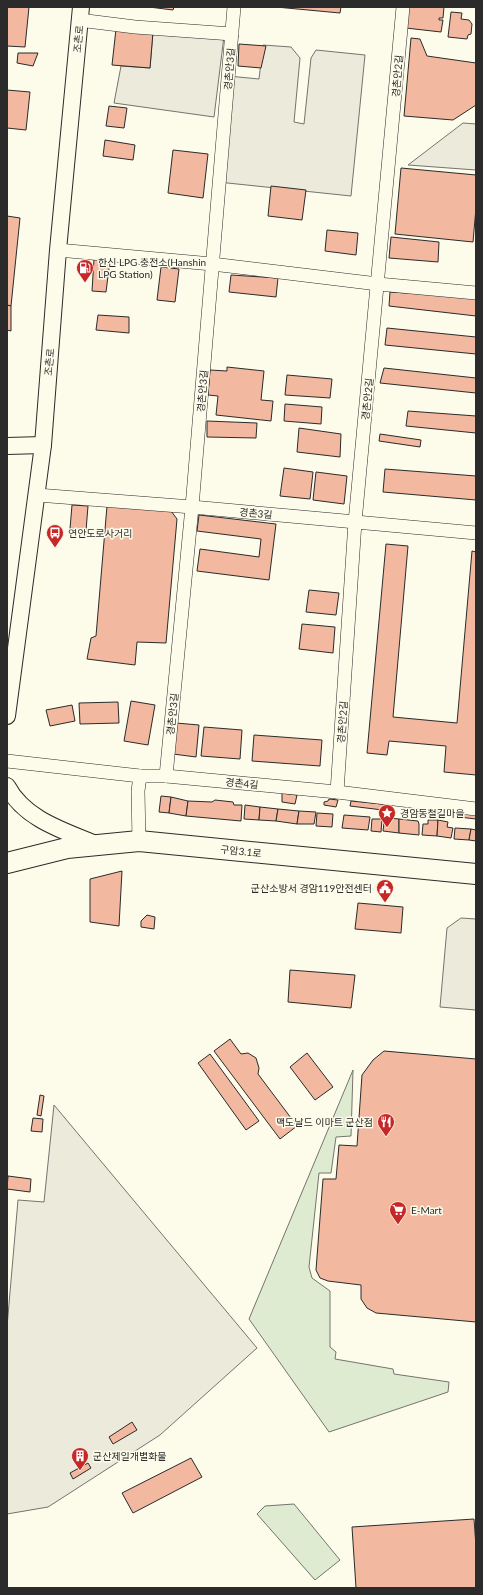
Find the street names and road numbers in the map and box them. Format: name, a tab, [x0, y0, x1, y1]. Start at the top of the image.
street label: 조촌로	[71, 25, 85, 53]
street label: 경촌안3길	[221, 47, 237, 91]
street label: 경촌안2길	[389, 54, 405, 98]
street label: 조촌로	[42, 348, 56, 376]
street label: 경촌안3길	[194, 369, 210, 413]
street label: 경촌안2길	[359, 377, 375, 421]
street label: 경촌3길	[239, 506, 273, 520]
street label: 경촌안3길	[164, 692, 180, 736]
street label: 경촌안2길	[335, 700, 349, 744]
street label: 경촌4길	[225, 776, 259, 790]
street label: 구암3.1로	[220, 843, 262, 859]

